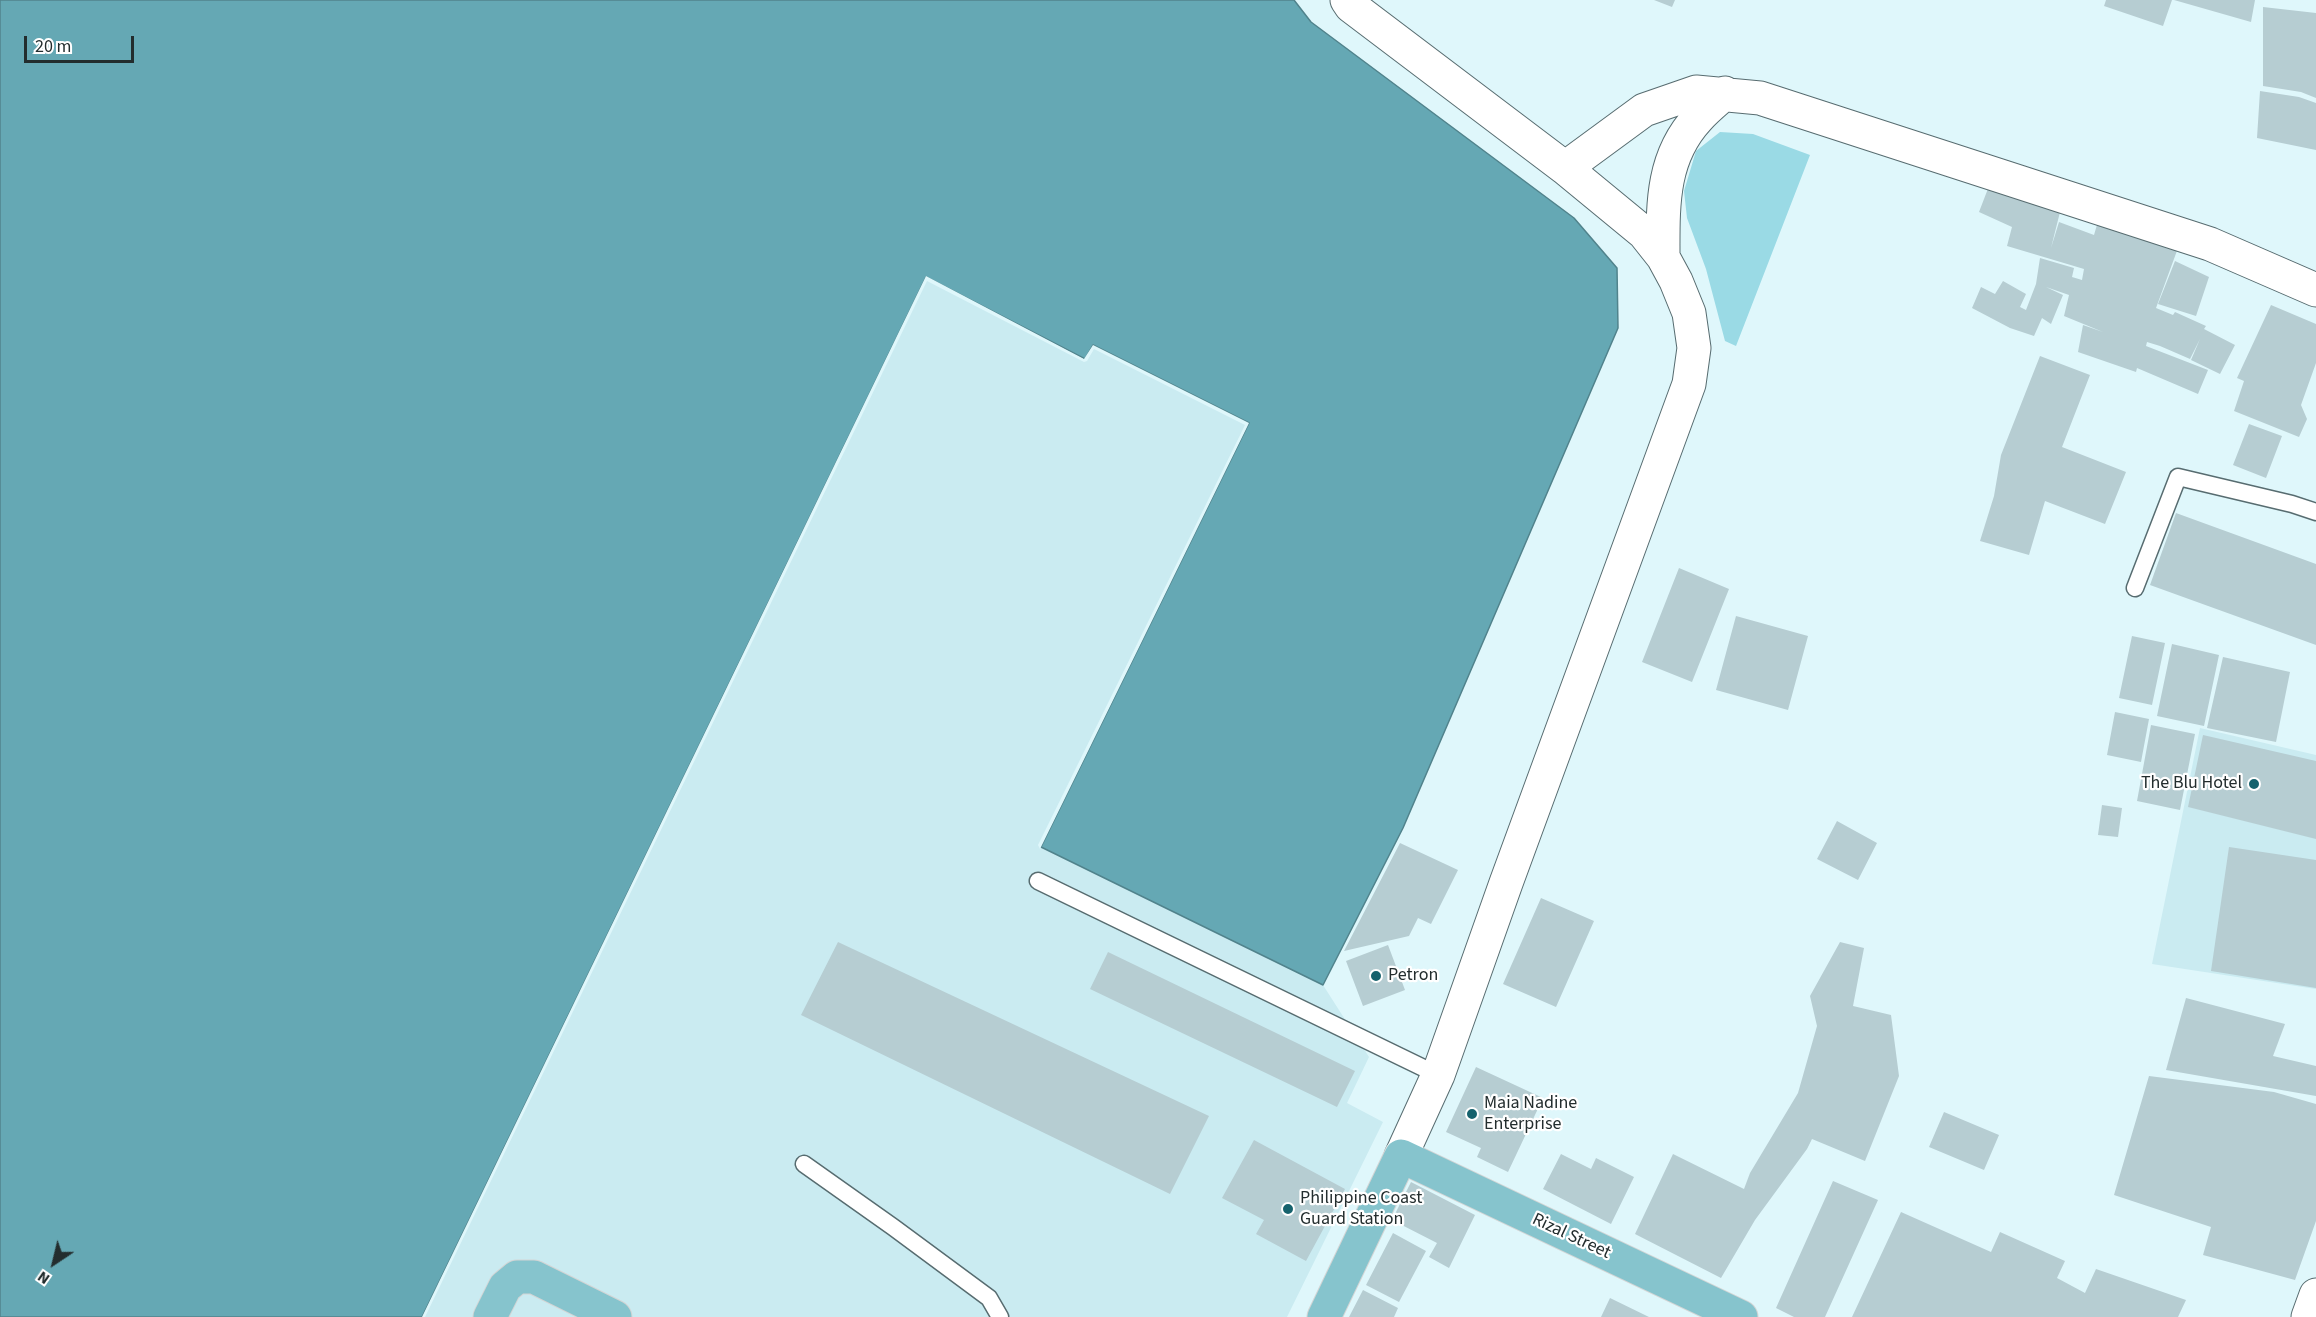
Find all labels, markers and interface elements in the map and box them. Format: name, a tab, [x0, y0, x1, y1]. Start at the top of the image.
scale bar	[27, 24, 136, 62]
text: 20 m	[35, 34, 71, 59]
place label: The Blu Hotel	[2141, 773, 2242, 795]
marker: The Blu Hotel	[2247, 777, 2261, 791]
place label: Petron	[1388, 965, 1438, 987]
marker: Petron	[1369, 969, 1383, 983]
place label: Maia Nadine Enterprise	[1484, 1093, 1577, 1136]
marker: Maia Nadine Enterprise	[1465, 1107, 1479, 1121]
place label: Philippine Coast Guard Station	[1300, 1188, 1422, 1230]
marker: Philippine Coast Guard Station	[1281, 1202, 1295, 1216]
street label: Rizal Street	[1528, 1209, 1614, 1265]
north arrow	[24, 1233, 84, 1293]
text: N	[33, 1266, 54, 1290]

